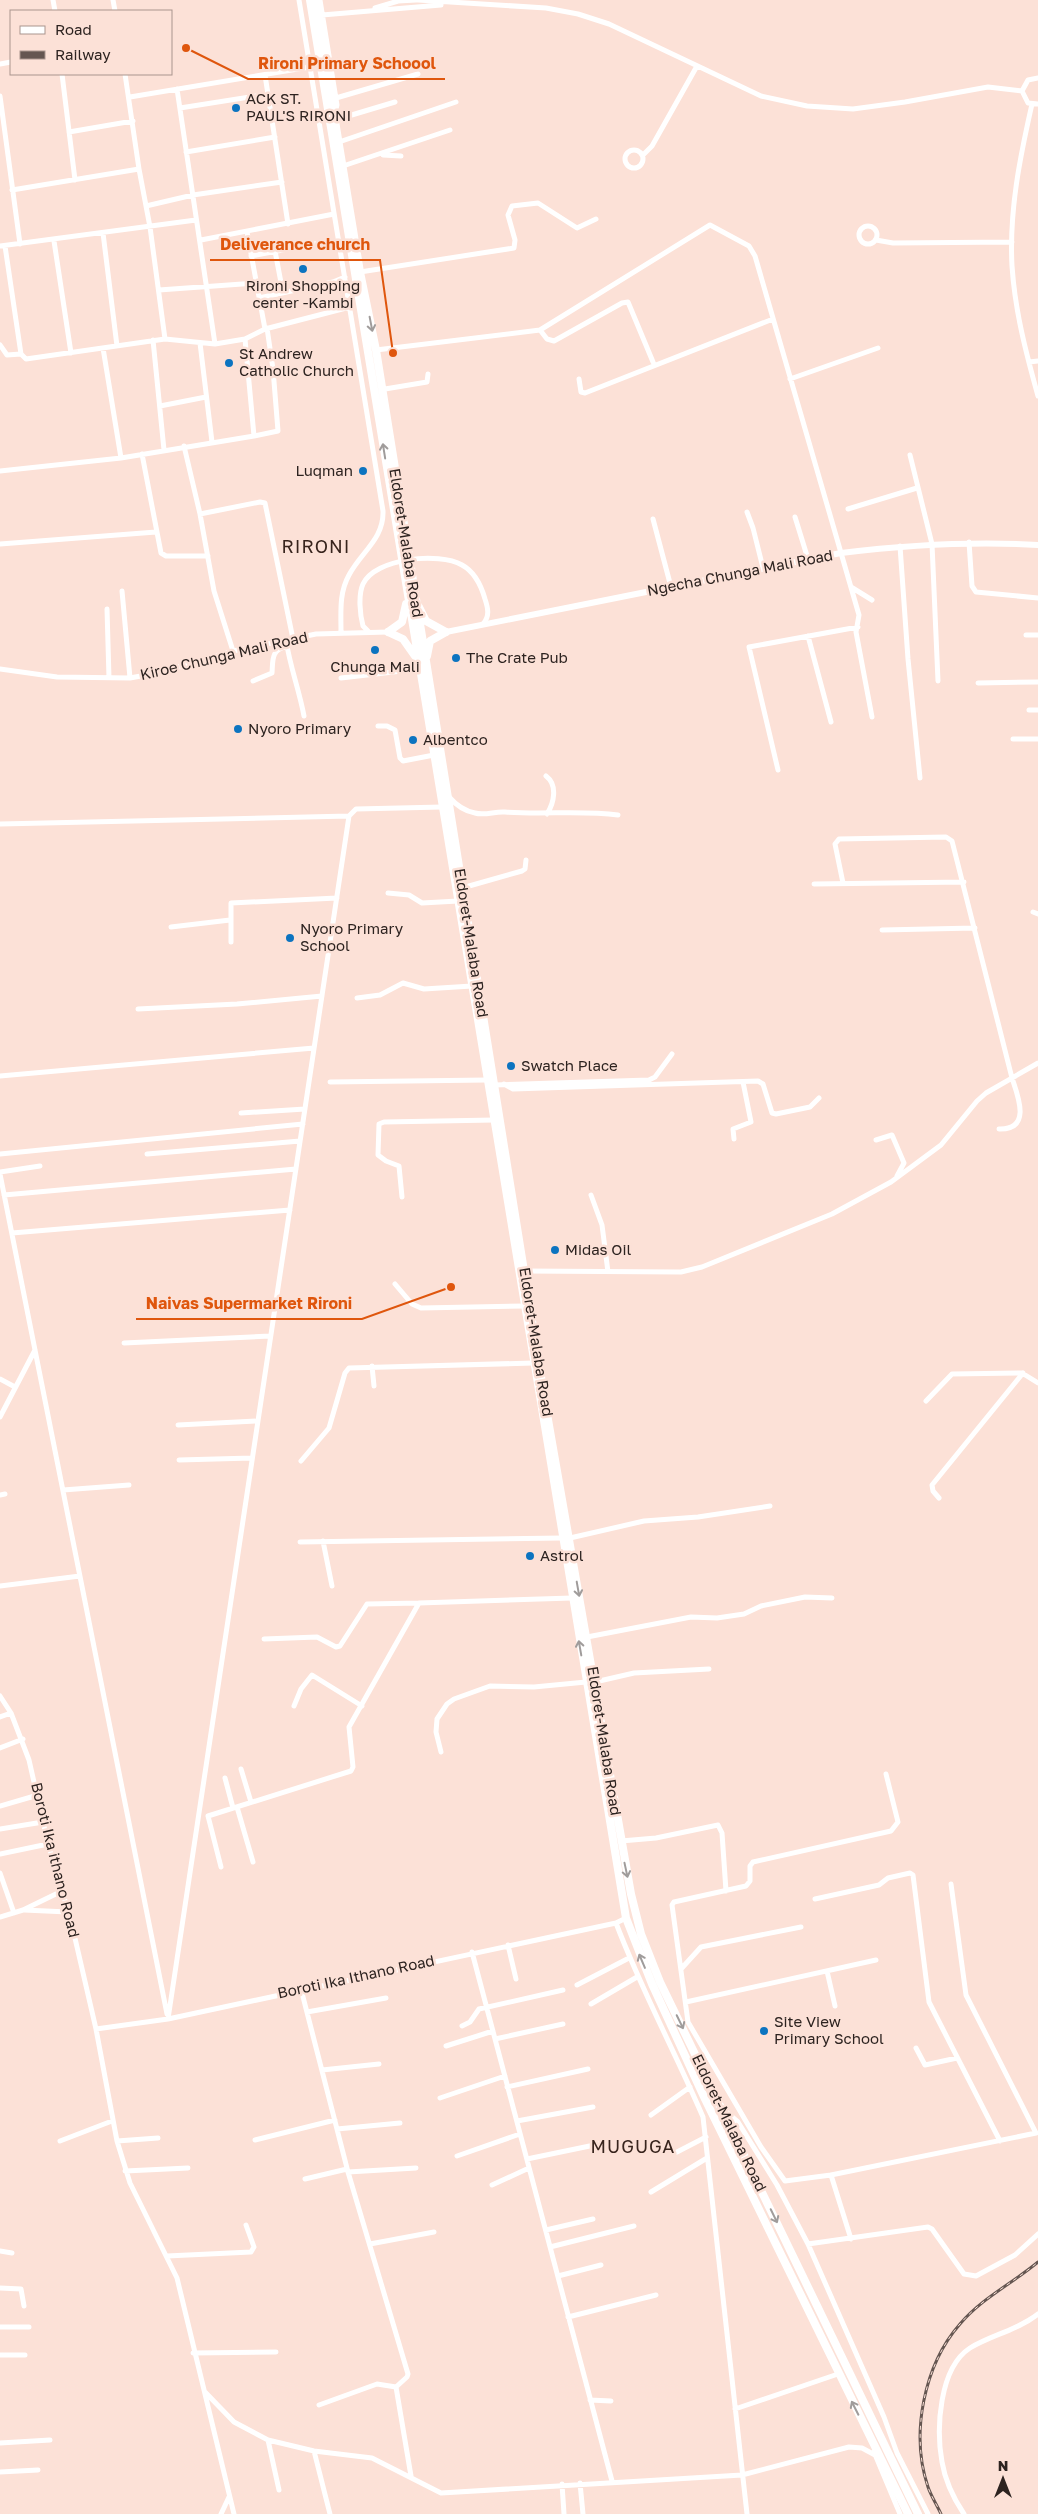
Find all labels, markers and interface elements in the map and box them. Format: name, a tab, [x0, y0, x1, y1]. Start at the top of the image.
legend	[10, 10, 172, 75]
text: Road	[55, 20, 92, 38]
text: Railway	[55, 45, 111, 63]
callout: Rironi Primary Schoool	[248, 48, 445, 79]
text: Rironi Primary Schoool	[258, 53, 437, 73]
place label: ACK ST. PAUL'S RIRONI	[246, 89, 351, 124]
marker: ACK ST. PAUL'S RIRONI	[230, 102, 242, 114]
callout: Deliverance church	[210, 229, 380, 260]
text: Deliverance church	[220, 234, 370, 254]
marker: Rironi Shopping center -Kambi	[297, 263, 309, 275]
place label: Rironi Shopping center -Kambi	[246, 276, 360, 311]
one-way arrow	[367, 315, 376, 331]
place label: St Andrew Catholic Church	[239, 344, 354, 379]
marker: St Andrew Catholic Church	[223, 357, 235, 369]
one-way arrow	[378, 443, 388, 459]
place label: Luqman	[295, 461, 353, 479]
marker: Luqman	[357, 465, 369, 477]
street label: Eldoret-Malaba Road	[386, 467, 428, 619]
district label: RIRONI	[282, 535, 350, 557]
street label: Ngecha Chunga Mali Road	[645, 545, 834, 599]
street label: Kiroe Chunga Mali Road	[138, 627, 309, 683]
marker: Chunga Mali	[369, 644, 381, 656]
place label: The Crate Pub	[466, 648, 568, 666]
marker: The Crate Pub	[450, 652, 462, 664]
place label: Chunga Mali	[330, 657, 420, 675]
place label: Nyoro Primary	[248, 719, 352, 737]
marker: Nyoro Primary	[232, 723, 244, 735]
place label: Albentco	[423, 730, 488, 748]
marker: Albentco	[407, 734, 419, 746]
street label: Eldoret-Malaba Road	[451, 867, 493, 1019]
place label: Nyoro Primary School	[300, 919, 404, 954]
marker: Nyoro Primary School	[284, 932, 296, 944]
place label: Swatch Place	[521, 1056, 618, 1074]
marker: Swatch Place	[505, 1060, 517, 1072]
place label: Midas Oil	[565, 1240, 631, 1258]
marker: Midas Oil	[549, 1244, 561, 1256]
street label: Eldoret-Malaba Road	[516, 1266, 558, 1418]
callout: Naivas Supermarket Rironi	[136, 1288, 362, 1319]
text: Naivas Supermarket Rironi	[146, 1293, 352, 1313]
place label: Astrol	[540, 1546, 584, 1564]
marker: Astrol	[524, 1550, 536, 1562]
one-way arrow	[574, 1581, 584, 1597]
one-way arrow	[575, 1640, 585, 1656]
street label: Eldoret-Malaba Road	[584, 1665, 626, 1817]
street label: Boroti Ika ithano Road	[28, 1780, 84, 1939]
one-way arrow	[622, 1861, 631, 1877]
street label: Boroti Ika Ithano Road	[276, 1951, 436, 2001]
one-way arrow	[637, 1954, 647, 1969]
place label: Site View Primary School	[774, 2012, 884, 2047]
one-way arrow	[675, 2015, 685, 2030]
marker: Site View Primary School	[758, 2025, 770, 2037]
street label: Eldoret-Malaba Road	[689, 2051, 771, 2194]
district label: MUGUGA	[591, 2135, 675, 2157]
one-way arrow	[769, 2208, 779, 2223]
one-way arrow	[850, 2401, 859, 2416]
north arrow	[978, 2454, 1028, 2504]
text: N	[998, 2457, 1008, 2474]

